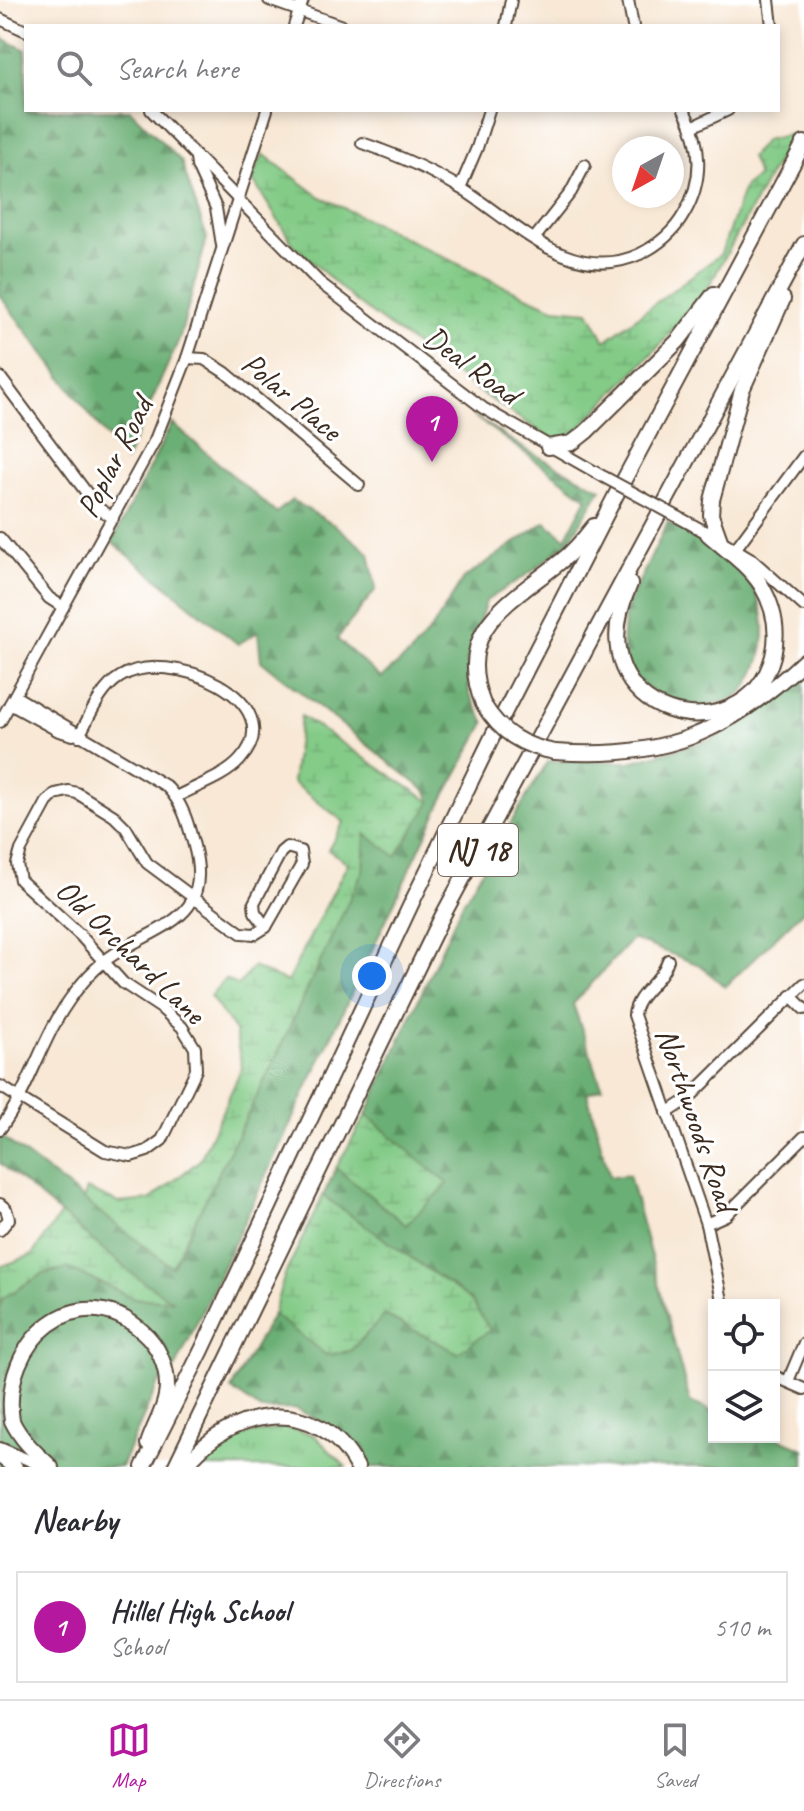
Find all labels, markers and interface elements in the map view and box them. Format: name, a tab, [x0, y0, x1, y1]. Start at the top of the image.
search box	[24, 24, 780, 112]
icon: search	[52, 46, 96, 90]
text: Search here	[116, 49, 238, 87]
north arrow	[612, 136, 684, 208]
street label: Deal Road	[416, 317, 532, 417]
street label: Polar Place	[233, 343, 352, 452]
street label: Poplar Road	[67, 386, 164, 524]
pin: 1	[406, 396, 458, 462]
road number: NJ 18	[438, 824, 518, 876]
street label: Old Orchard Lane	[47, 870, 216, 1035]
your location	[352, 956, 392, 996]
street label: Northwoods Road	[646, 1022, 748, 1220]
map controls	[708, 1299, 780, 1443]
button: locate	[708, 1299, 780, 1371]
button: layers	[708, 1371, 780, 1443]
text: Nearby	[32, 1498, 118, 1541]
text: Hillel High School	[110, 1592, 289, 1630]
text: 1	[54, 1611, 66, 1644]
text: 510 m	[714, 1611, 770, 1644]
text: School	[110, 1630, 166, 1663]
tab: Map	[107, 1718, 151, 1794]
tab: Directions	[364, 1718, 440, 1794]
tab: Saved	[653, 1718, 697, 1794]

